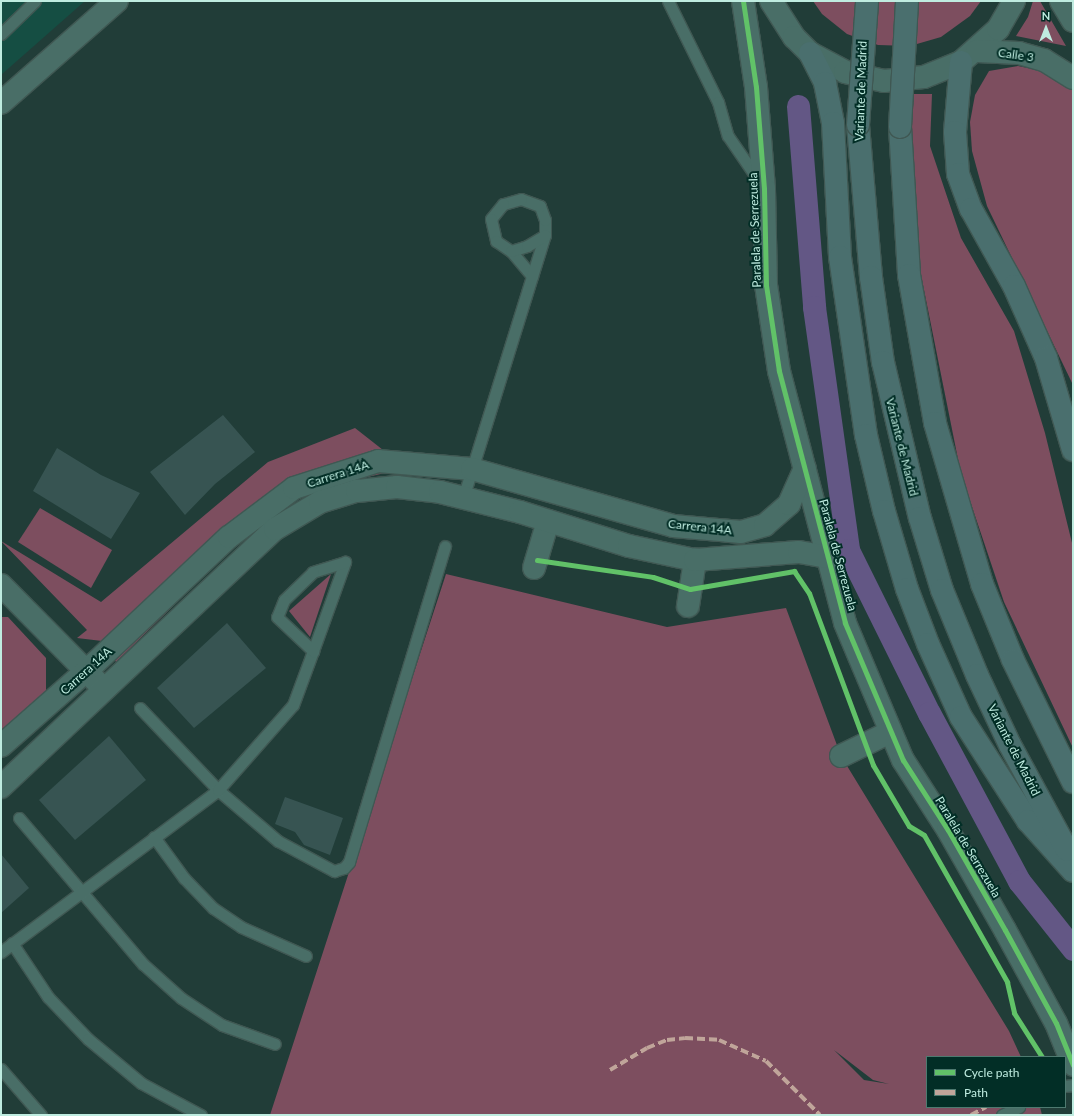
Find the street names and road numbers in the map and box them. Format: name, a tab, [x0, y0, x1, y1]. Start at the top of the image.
street label: Variante de Madrid	[852, 41, 870, 141]
street label: Calle 3	[997, 45, 1035, 65]
street label: Paralela de Serrezuela	[746, 172, 764, 288]
street label: Variante de Madrid	[883, 397, 921, 497]
street label: Carrera 14A	[305, 457, 371, 491]
street label: Paralela de Serrezuela	[816, 497, 860, 613]
street label: Carrera 14A	[667, 516, 733, 538]
street label: Carrera 14A	[57, 644, 115, 698]
street label: Variante de Madrid	[985, 702, 1043, 798]
street label: Paralela de Serrezuela	[932, 794, 1004, 900]

